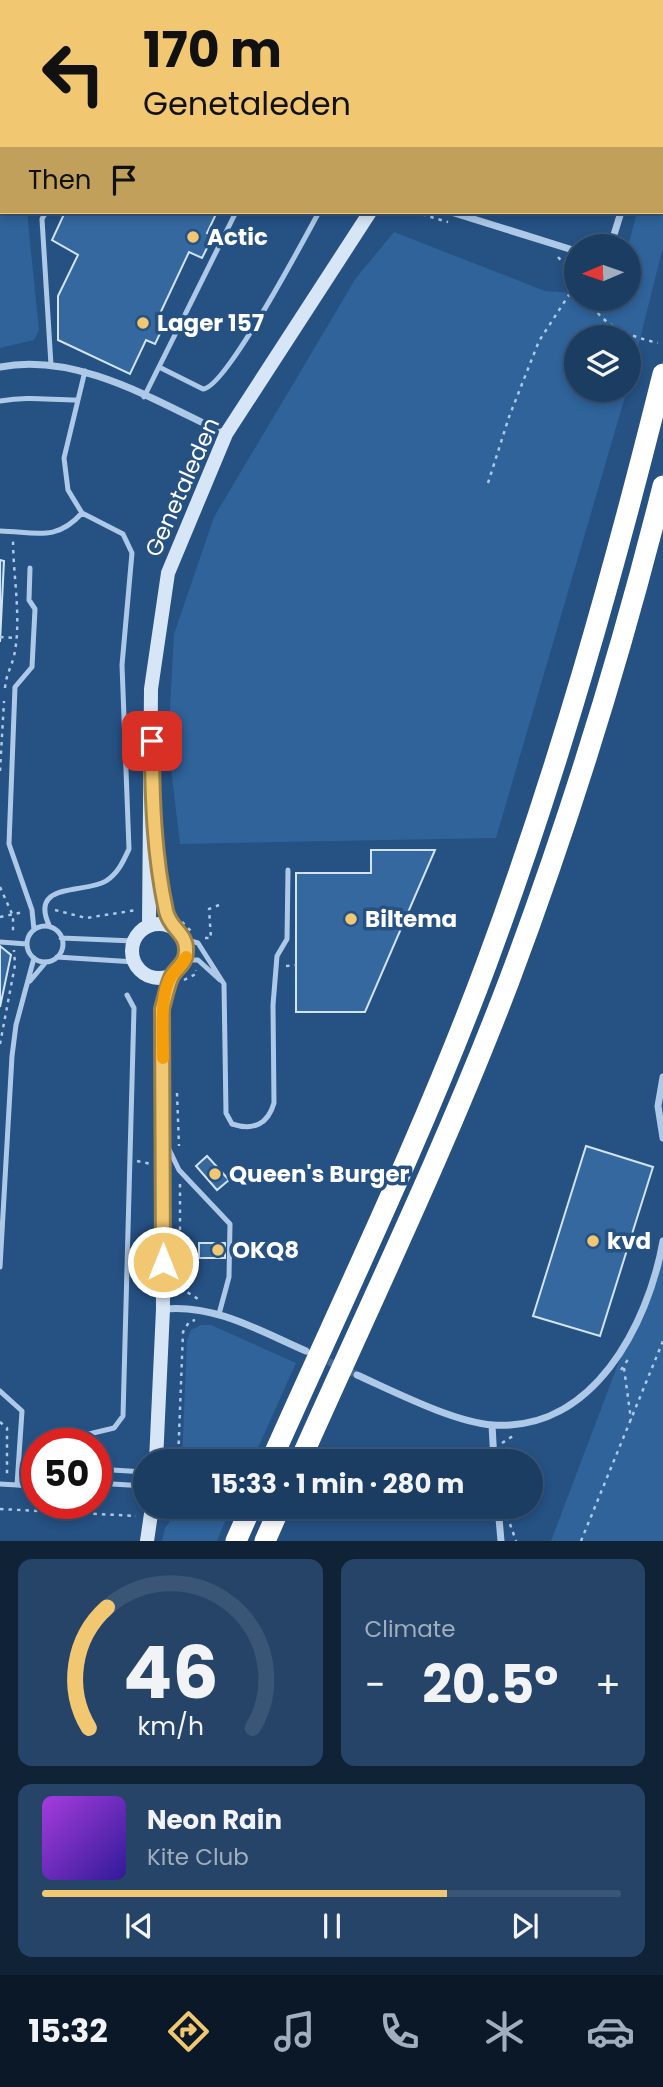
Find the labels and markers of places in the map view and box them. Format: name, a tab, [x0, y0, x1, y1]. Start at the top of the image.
place label: Actic	[207, 221, 268, 253]
marker: Actic	[185, 229, 201, 245]
place label: Lager 157	[157, 307, 264, 339]
marker: Lager 157	[135, 315, 151, 331]
pin	[122, 711, 182, 771]
place label: Biltema	[365, 903, 457, 935]
marker: Biltema	[343, 911, 359, 927]
place label: Queen's Burger	[229, 1158, 410, 1190]
marker: Queen's Burger	[207, 1166, 223, 1182]
place label: kvd	[607, 1225, 651, 1257]
marker: kvd	[585, 1233, 601, 1249]
place label: OKQ8	[232, 1234, 299, 1266]
marker: OKQ8	[210, 1242, 226, 1258]

